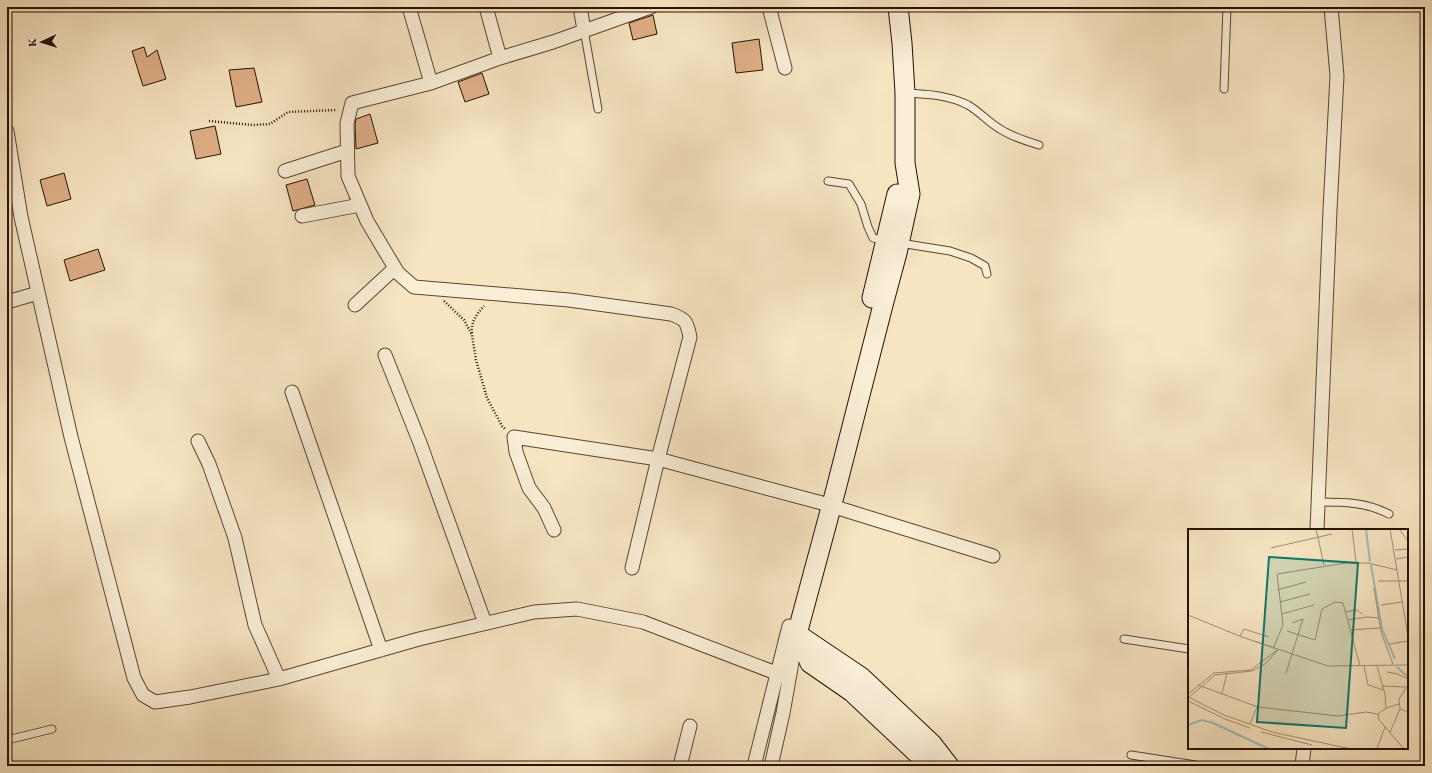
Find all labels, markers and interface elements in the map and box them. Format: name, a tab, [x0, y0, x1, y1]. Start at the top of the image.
north arrow	[22, 22, 62, 62]
text: K	[25, 37, 39, 47]
inset map	[1188, 529, 1408, 749]

